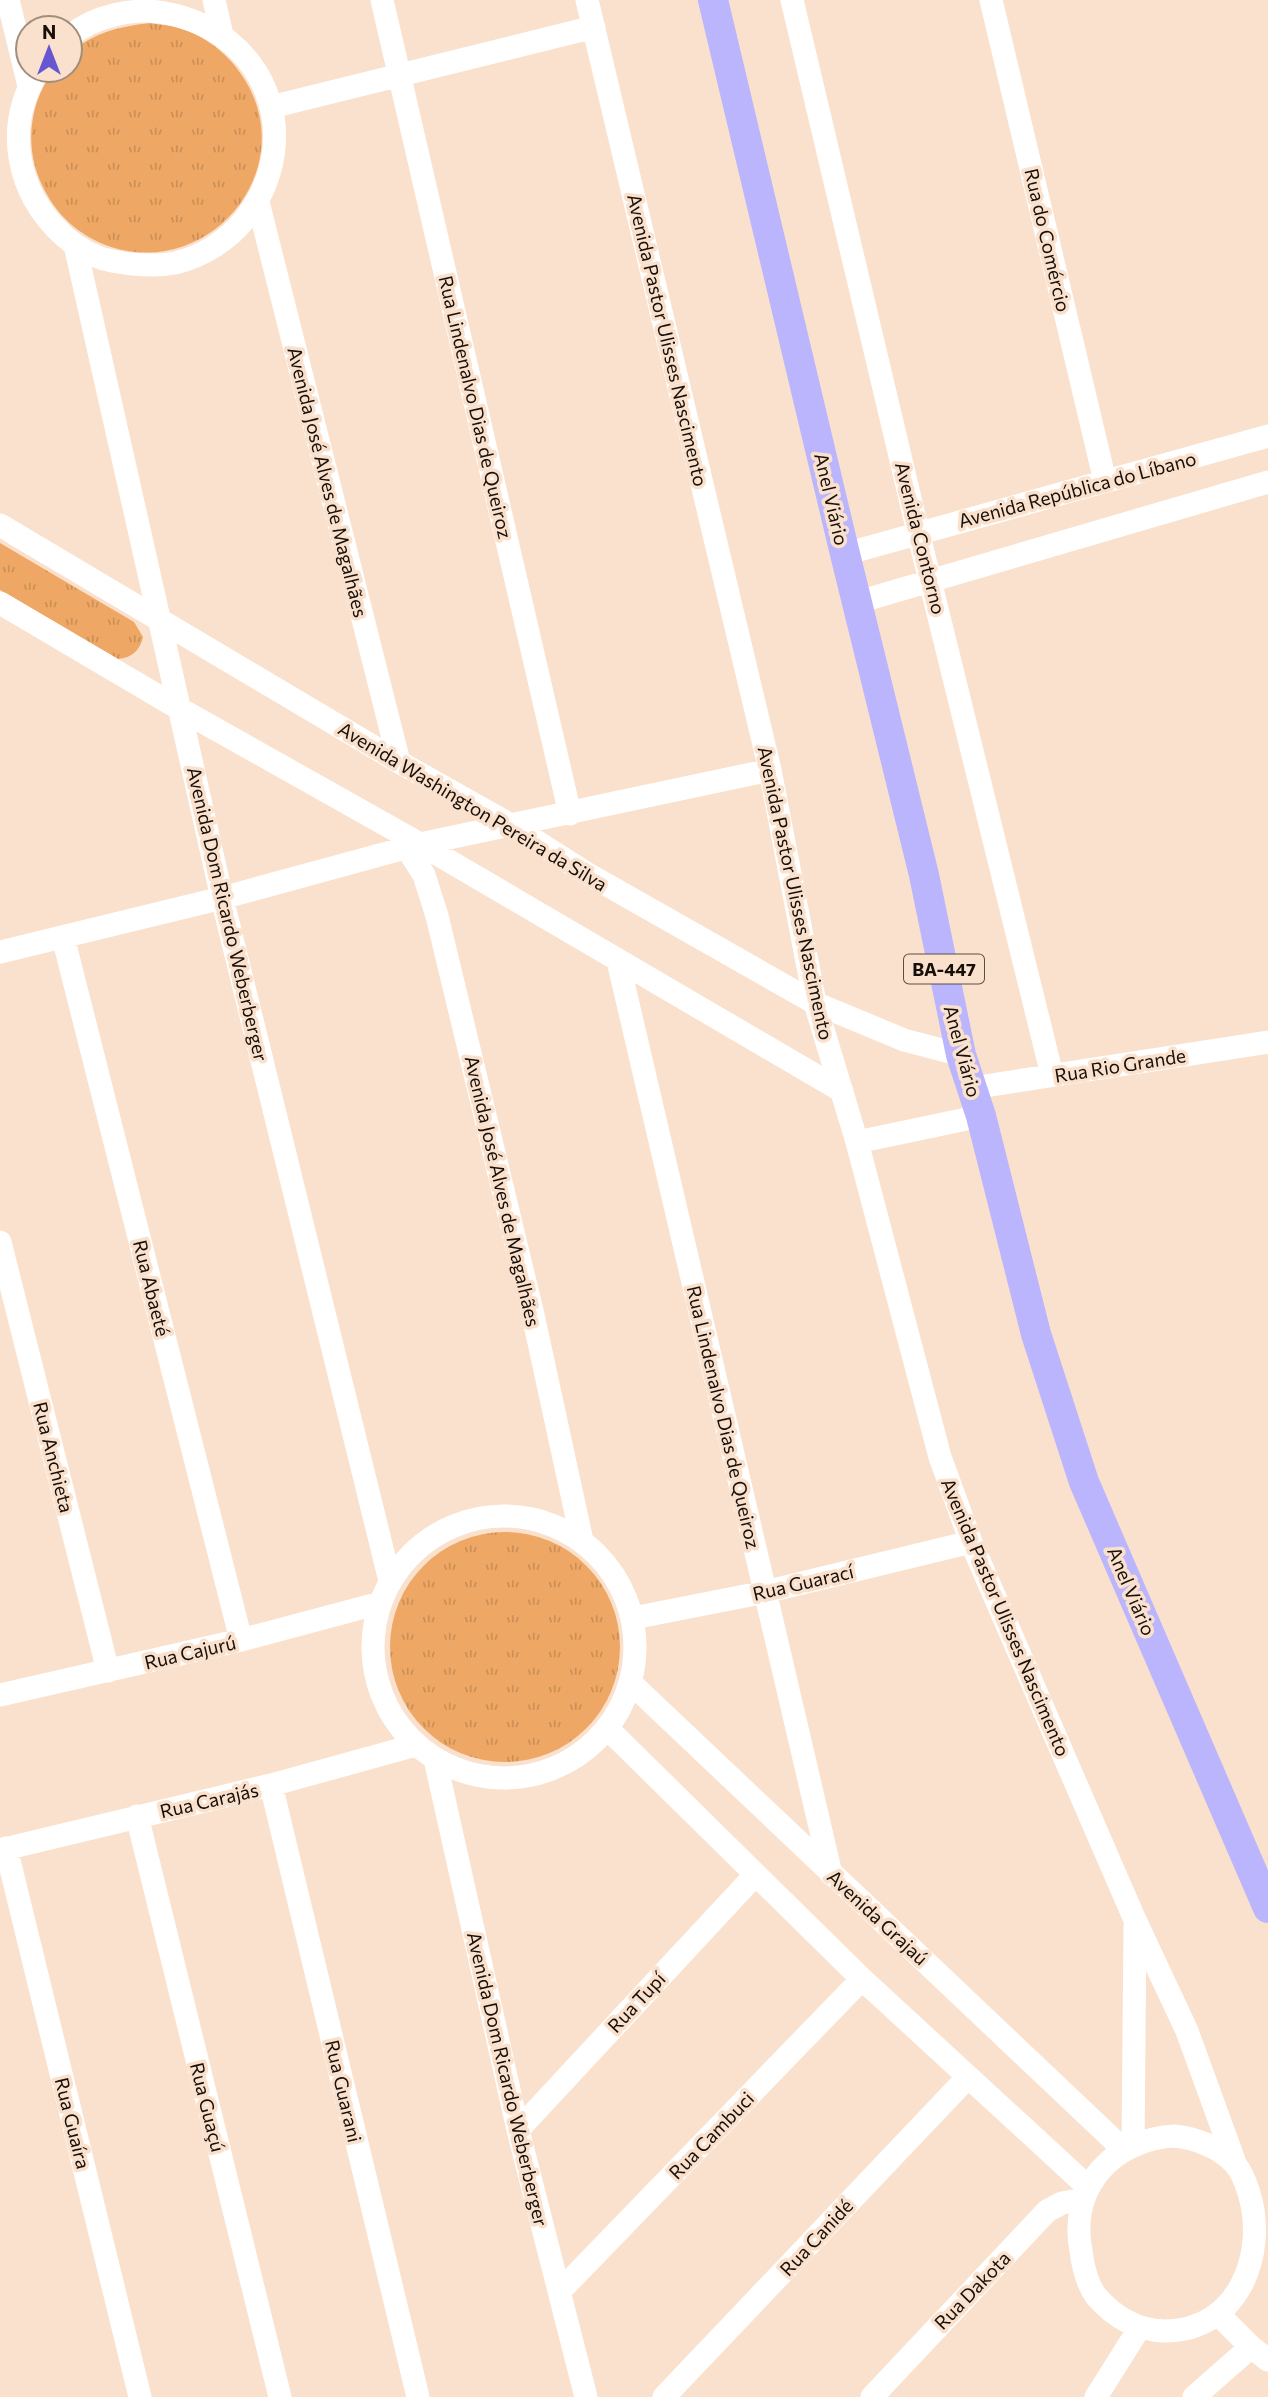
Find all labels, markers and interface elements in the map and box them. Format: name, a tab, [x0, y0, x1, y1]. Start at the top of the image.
north arrow	[14, 14, 84, 84]
text: N	[42, 20, 56, 43]
street label: Rua do Comércio	[1020, 166, 1076, 314]
street label: Avenida Pastor Ulisses Nascimento	[623, 191, 713, 489]
street label: Rua Lindenalvo Dias de Queiroz	[435, 273, 517, 541]
street label: Avenida José Alves de Magalhães	[283, 344, 373, 620]
street label: Avenida República do Líbano	[956, 446, 1198, 532]
street label: Anel Viário	[810, 451, 854, 547]
street label: Avenida Contorno	[891, 459, 951, 617]
street label: Avenida Washington Pereira da Silva	[335, 717, 611, 895]
street label: Avenida Pastor Ulisses Nascimento	[754, 744, 838, 1042]
street label: Avenida Dom Ricardo Weberberger	[183, 765, 273, 1064]
road number: BA-447	[904, 954, 984, 984]
street label: Anel Viário	[940, 1003, 986, 1099]
street label: Rua Rio Grande	[1053, 1043, 1187, 1087]
street label: Avenida José Alves de Magalhães	[461, 1053, 545, 1329]
street label: Rua Abaeté	[129, 1237, 175, 1339]
street label: Rua Lindenalvo Dias de Queiroz	[683, 1283, 765, 1551]
street label: Rua Anchieta	[29, 1399, 79, 1515]
street label: Avenida Pastor Ulisses Nascimento	[937, 1475, 1075, 1759]
street label: Anel Viário	[1103, 1543, 1161, 1639]
street label: Rua Guarací	[750, 1559, 857, 1605]
street label: Rua Cajurú	[142, 1630, 238, 1674]
street label: Rua Carajás	[157, 1777, 261, 1823]
street label: Avenida Grajaú	[823, 1865, 933, 1969]
street label: Avenida Dom Ricardo Weberberger	[463, 1930, 553, 2229]
street label: Rua Tupí	[602, 1966, 670, 2037]
street label: Rua Guarani	[321, 2038, 367, 2144]
street label: Rua Guaçú	[186, 2060, 230, 2154]
street label: Rua Guaíra	[51, 2075, 95, 2171]
street label: Rua Cambuci	[664, 2087, 758, 2183]
street label: Rua Canidé	[775, 2194, 857, 2280]
street label: Rua Dakota	[929, 2246, 1015, 2334]

